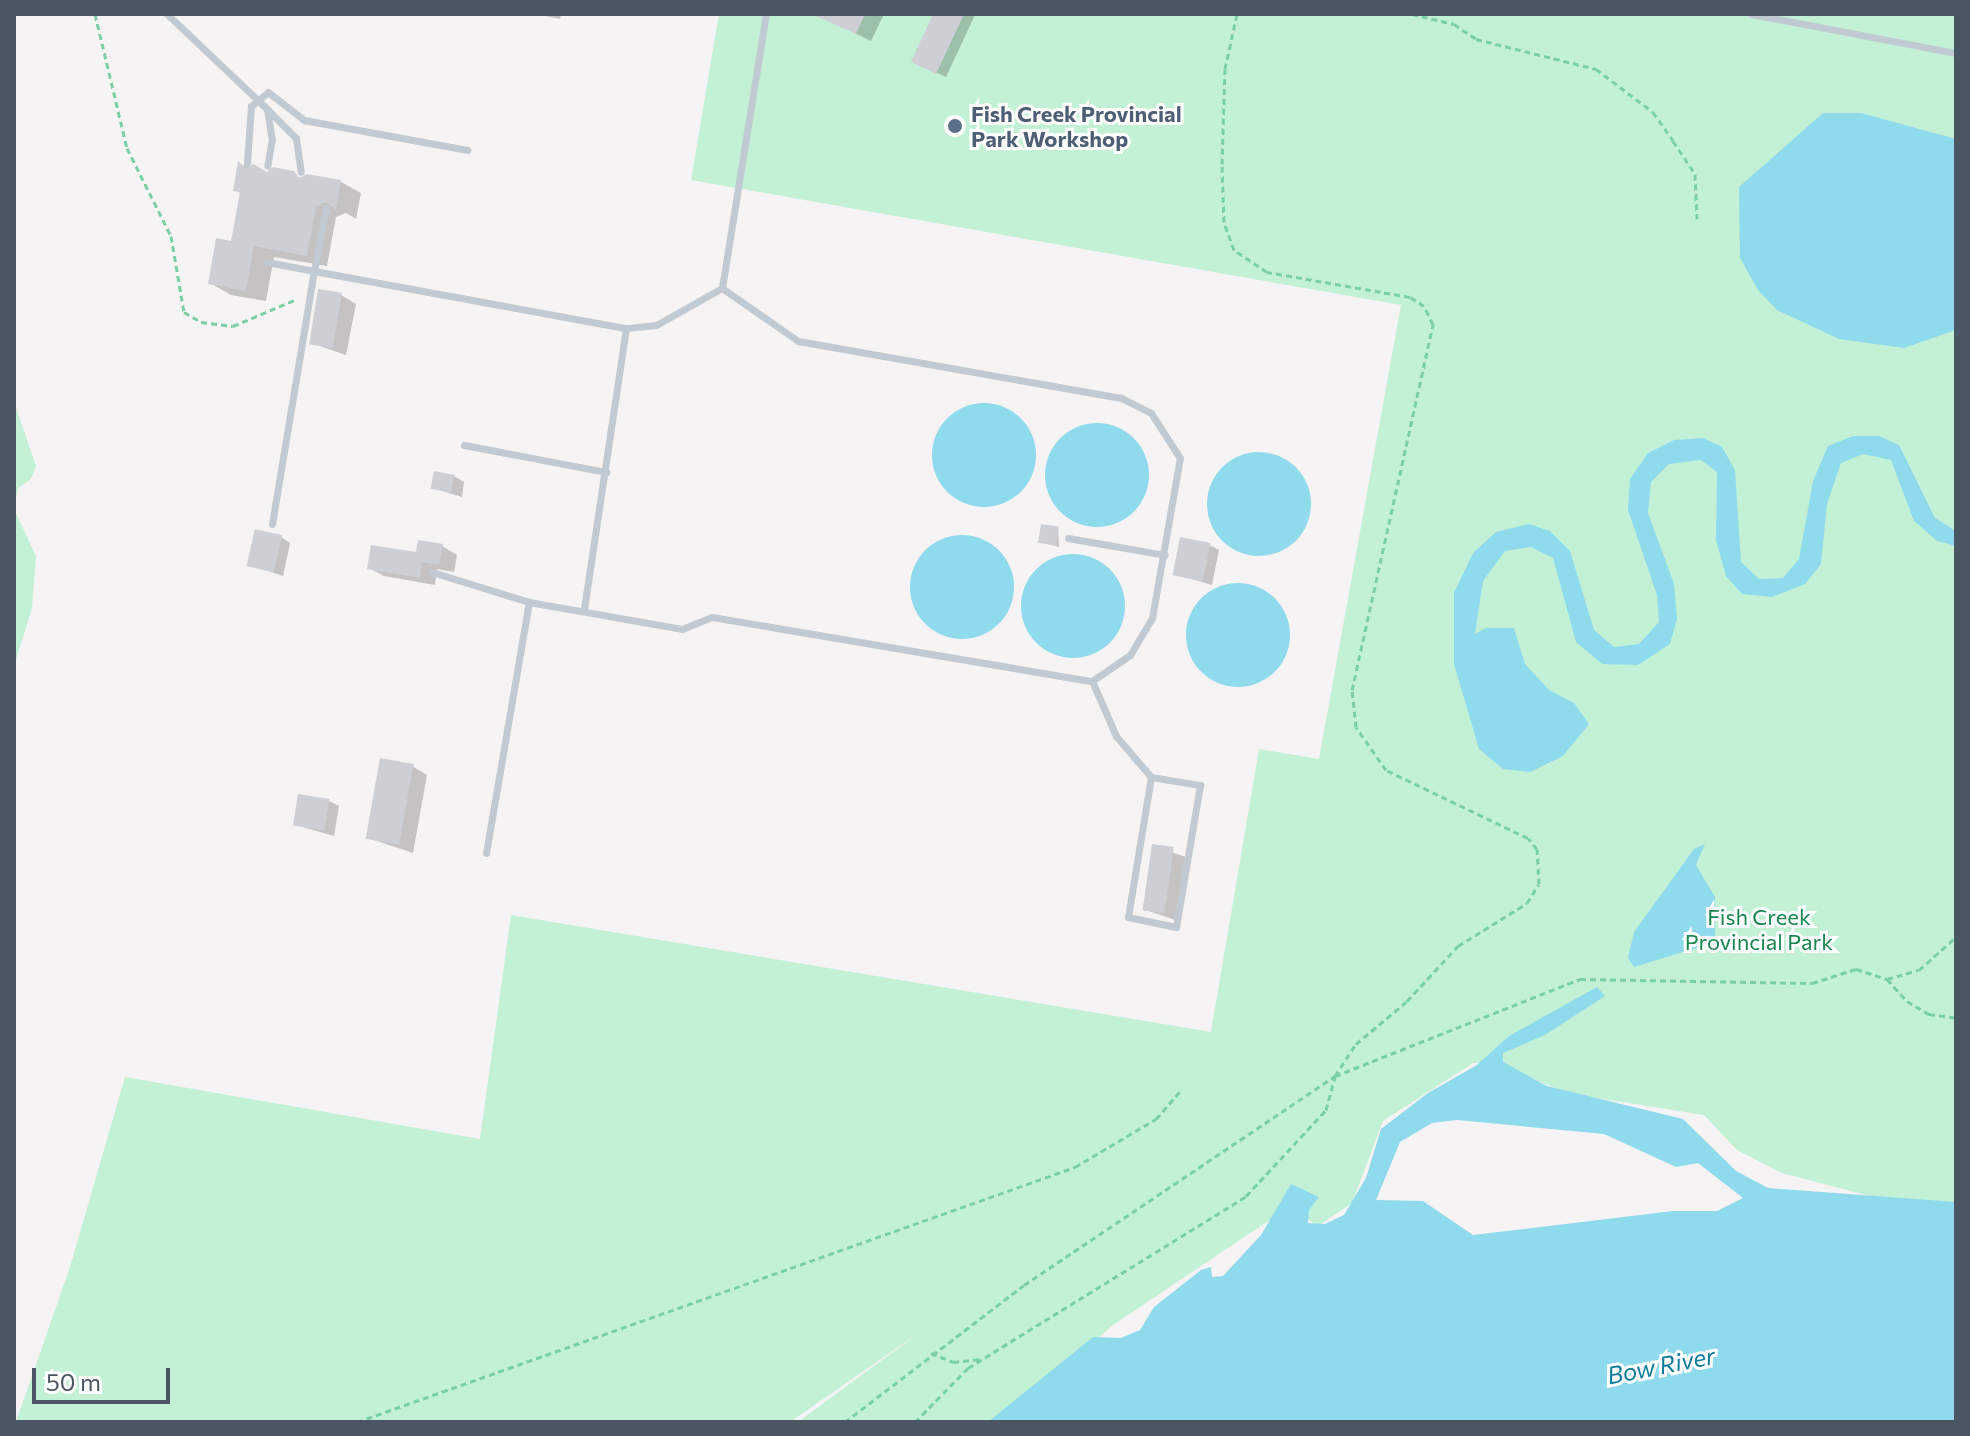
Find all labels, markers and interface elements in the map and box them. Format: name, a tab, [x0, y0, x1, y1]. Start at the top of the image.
place label: Fish Creek Provincial Park Workshop	[971, 100, 1182, 152]
marker: Fish Creek Provincial Park Workshop	[946, 117, 964, 135]
park label: Fish Creek Provincial Park	[1685, 903, 1833, 954]
water label: Bow River	[1605, 1340, 1717, 1390]
scale bar	[36, 1352, 174, 1402]
text: 50 m	[46, 1367, 101, 1396]

